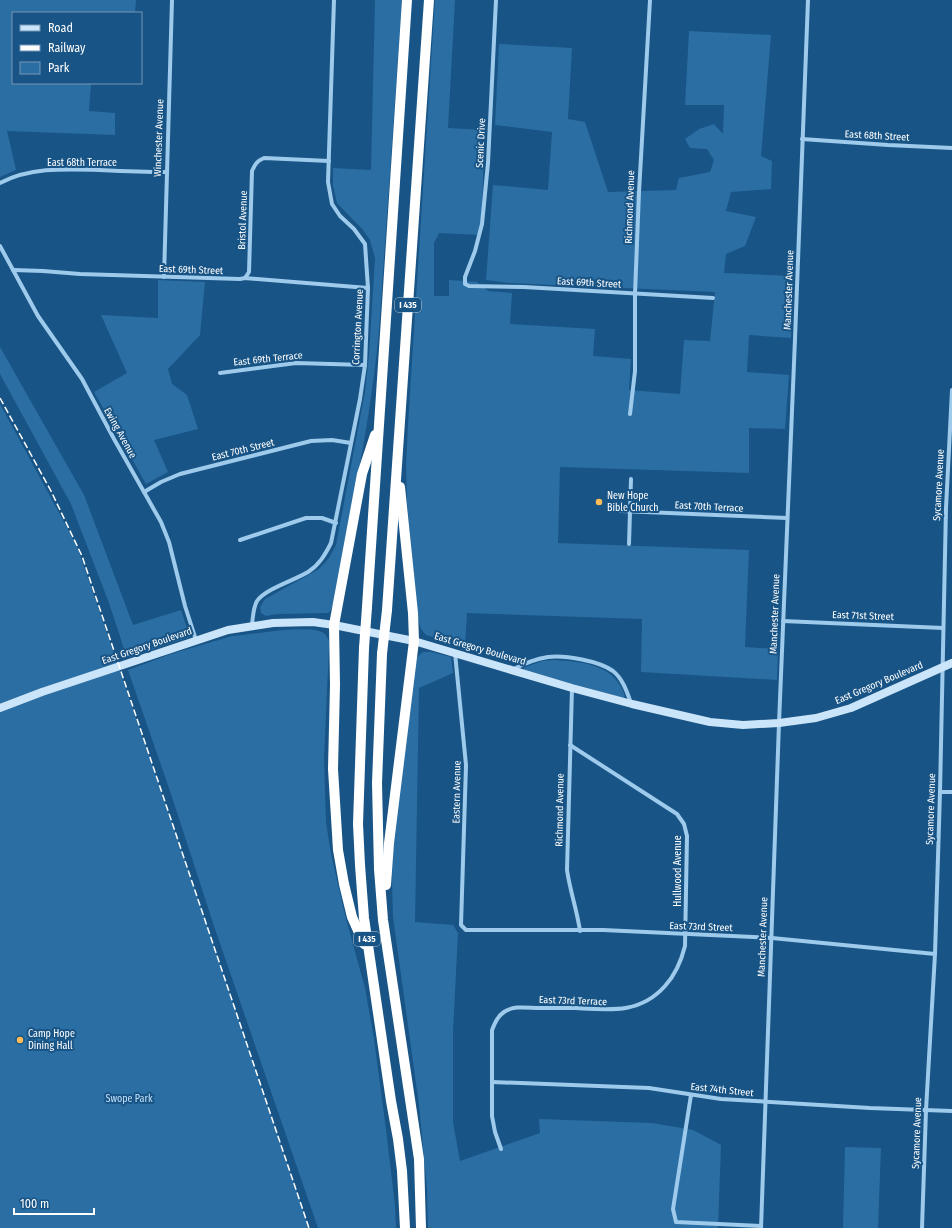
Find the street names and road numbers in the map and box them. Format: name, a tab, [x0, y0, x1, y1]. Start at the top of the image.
street label: Winchester Avenue	[152, 99, 166, 177]
street label: Scenic Drive	[474, 118, 488, 168]
street label: East 68th Street	[844, 128, 910, 144]
street label: East 68th Terrace	[47, 157, 117, 169]
street label: Richmond Avenue	[623, 170, 637, 244]
street label: Bristol Avenue	[236, 190, 250, 250]
street label: Manchester Avenue	[782, 250, 796, 330]
street label: East 69th Street	[159, 263, 224, 277]
street label: East 69th Street	[556, 275, 622, 291]
street label: Corrington Avenue	[350, 289, 366, 365]
road number: I 435	[395, 298, 421, 312]
street label: East 69th Terrace	[233, 349, 303, 369]
street label: Ewing Avenue	[101, 406, 139, 460]
street label: East 70th Street	[211, 436, 276, 464]
street label: Sycamore Avenue	[931, 449, 947, 521]
street label: East 70th Terrace	[674, 499, 744, 515]
street label: Manchester Avenue	[768, 574, 782, 654]
street label: East 71st Street	[832, 609, 895, 623]
street label: East Gregory Boulevard	[100, 625, 194, 667]
street label: East Gregory Boulevard	[433, 630, 527, 668]
street label: East Gregory Boulevard	[833, 659, 925, 707]
street label: Eastern Avenue	[450, 760, 464, 824]
street label: Richmond Avenue	[553, 773, 567, 847]
street label: Sycamore Avenue	[924, 773, 938, 845]
street label: Hullwood Avenue	[672, 835, 684, 907]
street label: Manchester Avenue	[756, 897, 770, 977]
street label: East 73rd Street	[669, 920, 734, 934]
road number: I 435	[354, 932, 380, 946]
street label: East 73rd Terrace	[539, 994, 607, 1008]
street label: East 74th Street	[690, 1081, 755, 1099]
street label: Sycamore Avenue	[910, 1097, 924, 1169]

